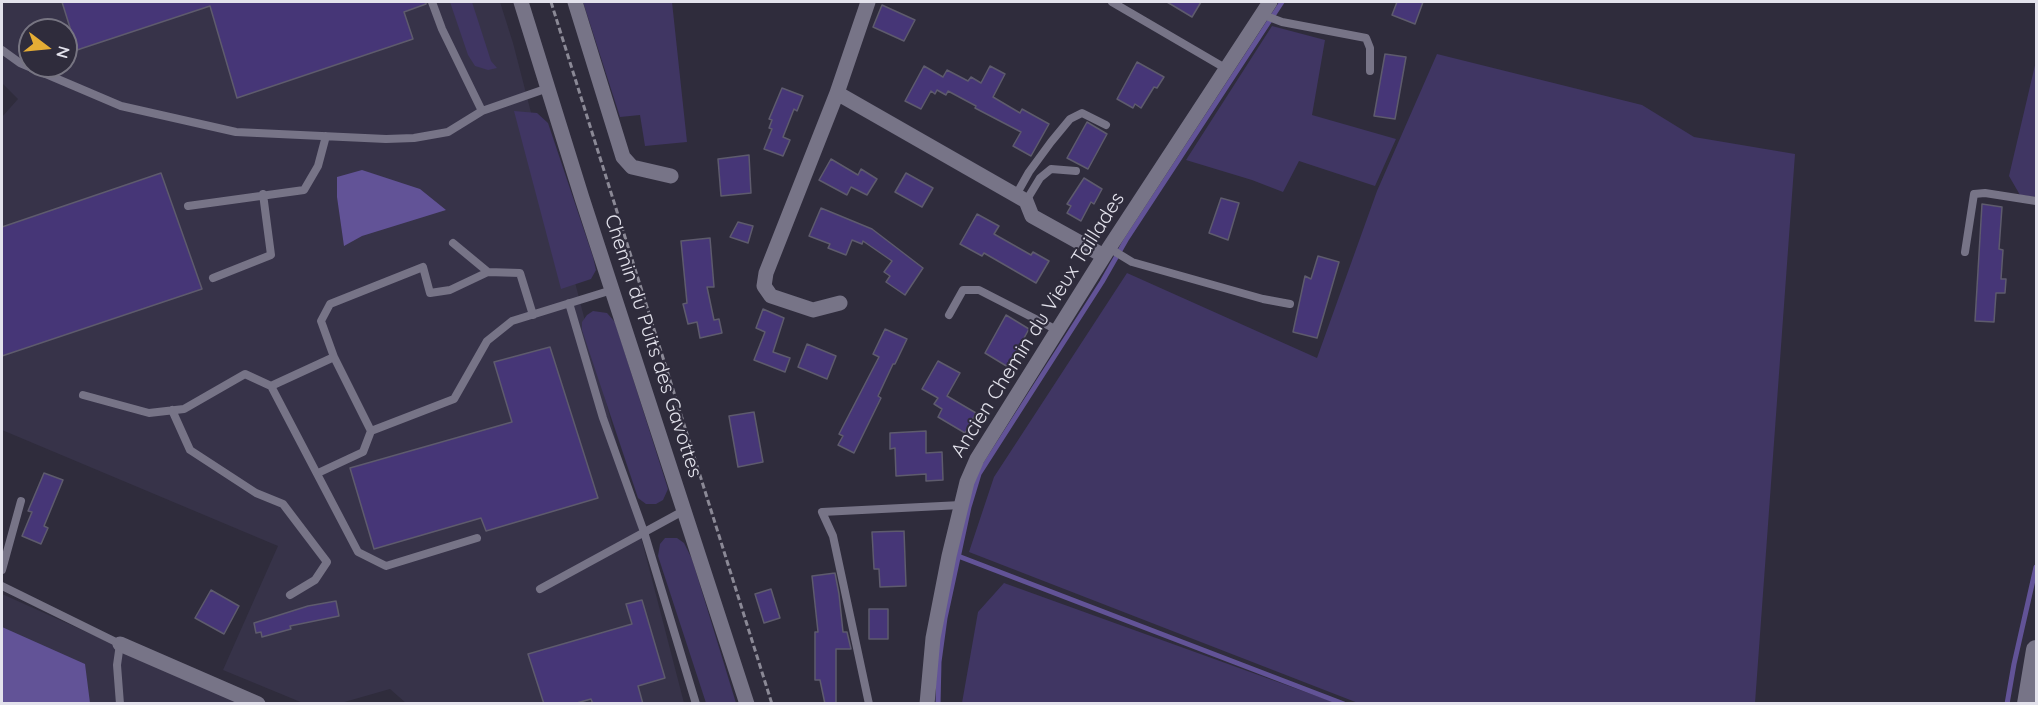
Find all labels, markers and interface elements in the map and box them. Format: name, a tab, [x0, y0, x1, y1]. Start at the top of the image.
north arrow	[18, 18, 78, 78]
text: N	[52, 44, 75, 61]
street label: Ancien Chemin du Vieux Taillades	[946, 188, 1130, 462]
street label: Chemin du Puits des Gavottes	[599, 211, 707, 481]

